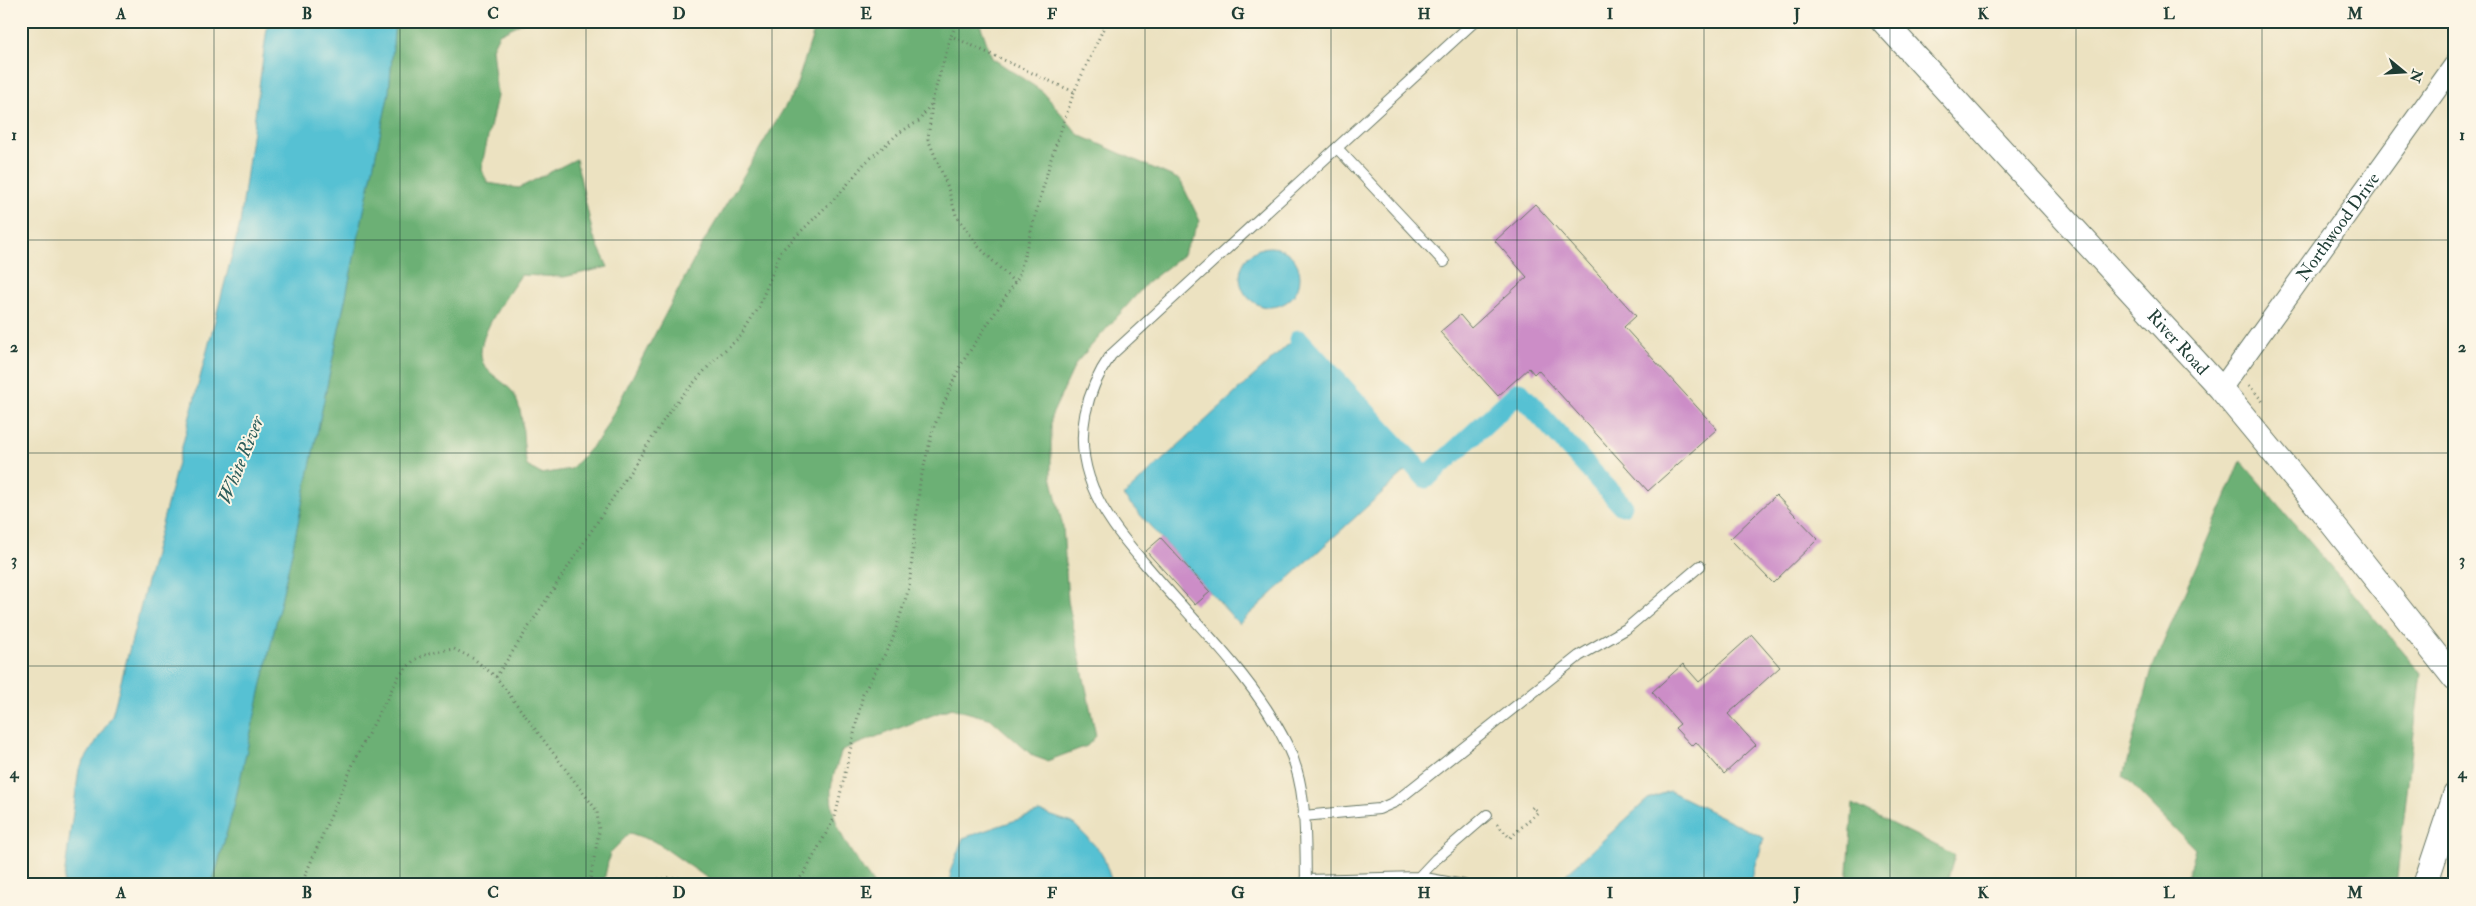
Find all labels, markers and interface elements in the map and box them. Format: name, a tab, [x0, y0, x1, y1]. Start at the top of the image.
text: A	[115, 4, 127, 24]
text: B	[302, 4, 312, 24]
text: C	[487, 4, 499, 24]
text: D	[672, 4, 686, 24]
text: E	[860, 4, 872, 24]
text: F	[1047, 4, 1057, 24]
text: G	[1231, 4, 1245, 24]
text: H	[1417, 4, 1431, 24]
text: I	[1607, 4, 1614, 24]
text: J	[1793, 4, 1801, 25]
text: K	[1977, 4, 1989, 24]
text: L	[2163, 4, 2175, 24]
text: M	[2346, 4, 2363, 24]
north arrow	[2378, 48, 2428, 98]
text: N	[2406, 66, 2426, 85]
text: 1	[11, 125, 17, 145]
text: 1	[2459, 125, 2465, 145]
street label: Northwood Drive	[2291, 167, 2385, 286]
street label: River Road	[2142, 305, 2214, 380]
text: 2	[10, 337, 18, 357]
text: 2	[2458, 337, 2466, 357]
water label: White River	[213, 412, 270, 507]
text: 3	[11, 550, 17, 570]
text: 3	[2459, 550, 2465, 570]
text: 4	[9, 763, 20, 783]
text: 4	[2457, 763, 2468, 783]
text: A	[115, 883, 127, 903]
text: B	[302, 883, 312, 903]
text: C	[487, 883, 499, 903]
text: D	[672, 883, 686, 903]
text: E	[860, 883, 872, 903]
text: F	[1047, 883, 1057, 903]
text: G	[1231, 883, 1245, 903]
text: H	[1417, 883, 1431, 903]
text: I	[1607, 883, 1614, 903]
text: J	[1793, 883, 1801, 904]
text: K	[1977, 883, 1989, 903]
text: L	[2163, 883, 2175, 903]
text: M	[2346, 883, 2363, 903]

